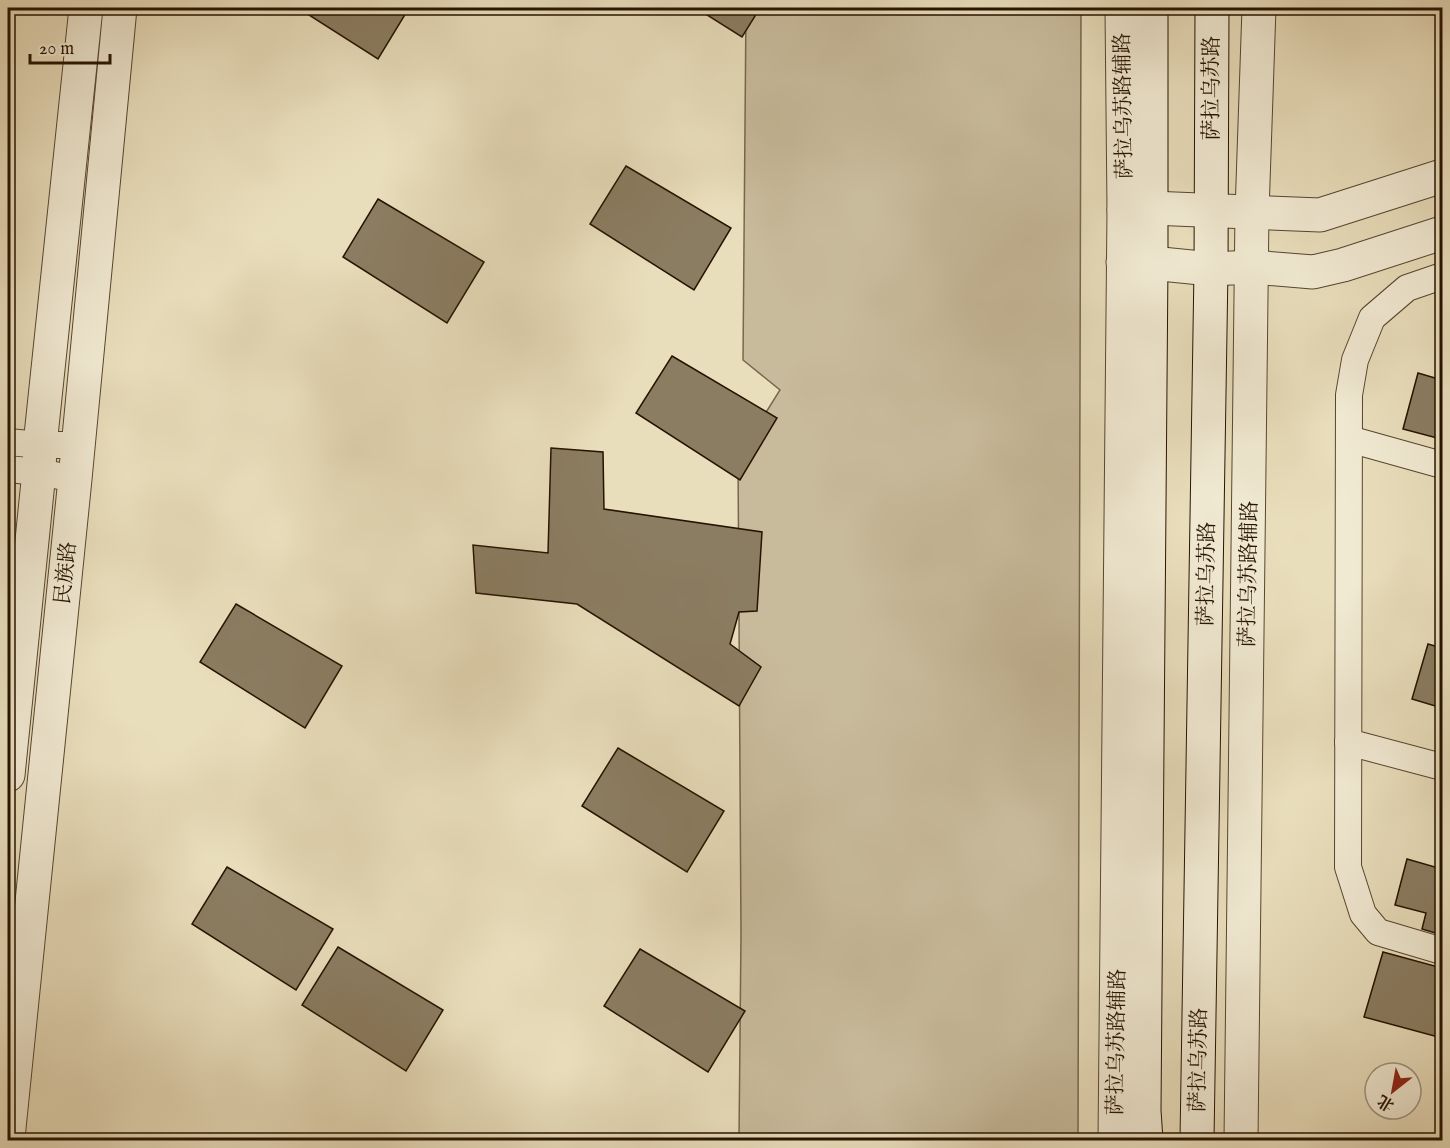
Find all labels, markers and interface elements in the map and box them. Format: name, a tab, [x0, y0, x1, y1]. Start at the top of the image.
scale bar	[30, 27, 110, 65]
street label: 萨拉乌苏路辅路	[1110, 32, 1139, 180]
street label: 萨拉乌苏路	[1199, 36, 1226, 141]
text: 20 m	[39, 38, 74, 61]
street label: 萨拉乌苏路辅路	[1235, 500, 1264, 648]
street label: 萨拉乌苏路	[1193, 521, 1222, 627]
street label: 民族路	[50, 540, 83, 606]
street label: 萨拉乌苏路辅路	[1103, 968, 1132, 1116]
street label: 萨拉乌苏路	[1185, 1007, 1214, 1113]
north arrow	[1363, 1061, 1423, 1121]
text: 北	[1374, 1089, 1398, 1115]

